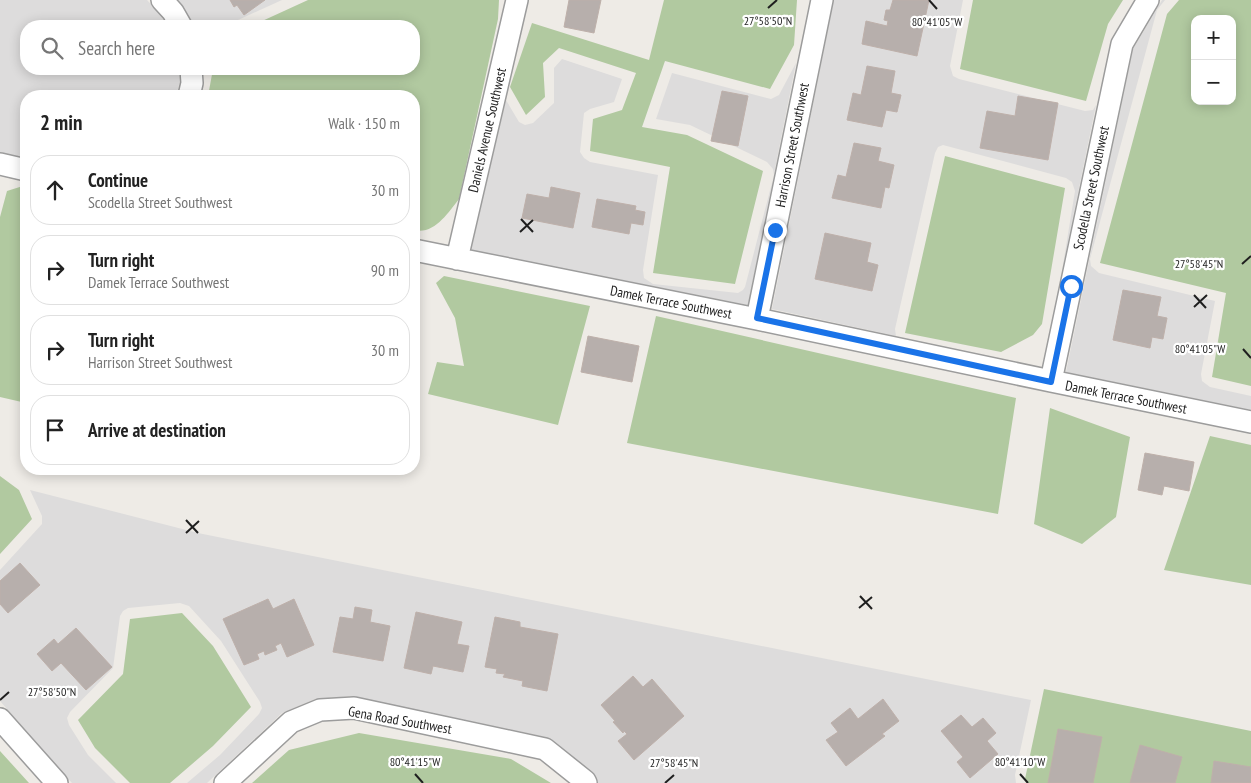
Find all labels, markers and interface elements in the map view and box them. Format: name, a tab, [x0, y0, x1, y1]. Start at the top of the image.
text: 27°58'50"N	[744, 13, 792, 28]
text: 80°41'05"W	[912, 14, 962, 29]
map controls	[1191, 15, 1236, 105]
button: +	[1191, 15, 1236, 60]
search box	[20, 20, 420, 75]
icon: search	[38, 34, 66, 62]
text: Search here	[78, 36, 155, 60]
button: −	[1191, 60, 1236, 105]
street label: Daniels Avenue Southwest	[464, 66, 510, 194]
street label: Harrison Street Southwest	[771, 81, 813, 209]
text: 2 min	[40, 109, 82, 136]
text: Walk · 150 m	[328, 113, 400, 133]
street label: Scodella Street Southwest	[1069, 124, 1113, 252]
text: Continue	[88, 168, 148, 192]
icon: ahead	[41, 176, 69, 204]
text: 30 m	[371, 180, 399, 200]
text: Scodella Street Southwest	[88, 192, 232, 212]
route end	[764, 219, 787, 242]
text: Turn right	[88, 248, 154, 272]
icon: right	[41, 256, 69, 284]
text: 27°58'45"N	[1175, 256, 1223, 271]
text: 90 m	[371, 260, 399, 280]
text: Damek Terrace Southwest	[88, 272, 229, 292]
route start	[1060, 275, 1083, 298]
street label: Damek Terrace Southwest	[609, 281, 733, 323]
text: Turn right	[88, 328, 154, 352]
icon: right	[41, 336, 69, 364]
text: 30 m	[371, 340, 399, 360]
text: 80°41'05"W	[1175, 341, 1225, 356]
text: Harrison Street Southwest	[88, 352, 232, 372]
street label: Damek Terrace Southwest	[1064, 376, 1188, 418]
icon: arrive	[41, 416, 69, 444]
text: Arrive at destination	[88, 418, 226, 442]
text: 27°58'50"N	[28, 684, 76, 699]
street label: Gena Road Southwest	[347, 702, 453, 738]
text: 80°41'15"W	[390, 754, 440, 769]
text: 80°41'10"W	[995, 754, 1045, 769]
text: 27°58'45"N	[650, 755, 698, 770]

